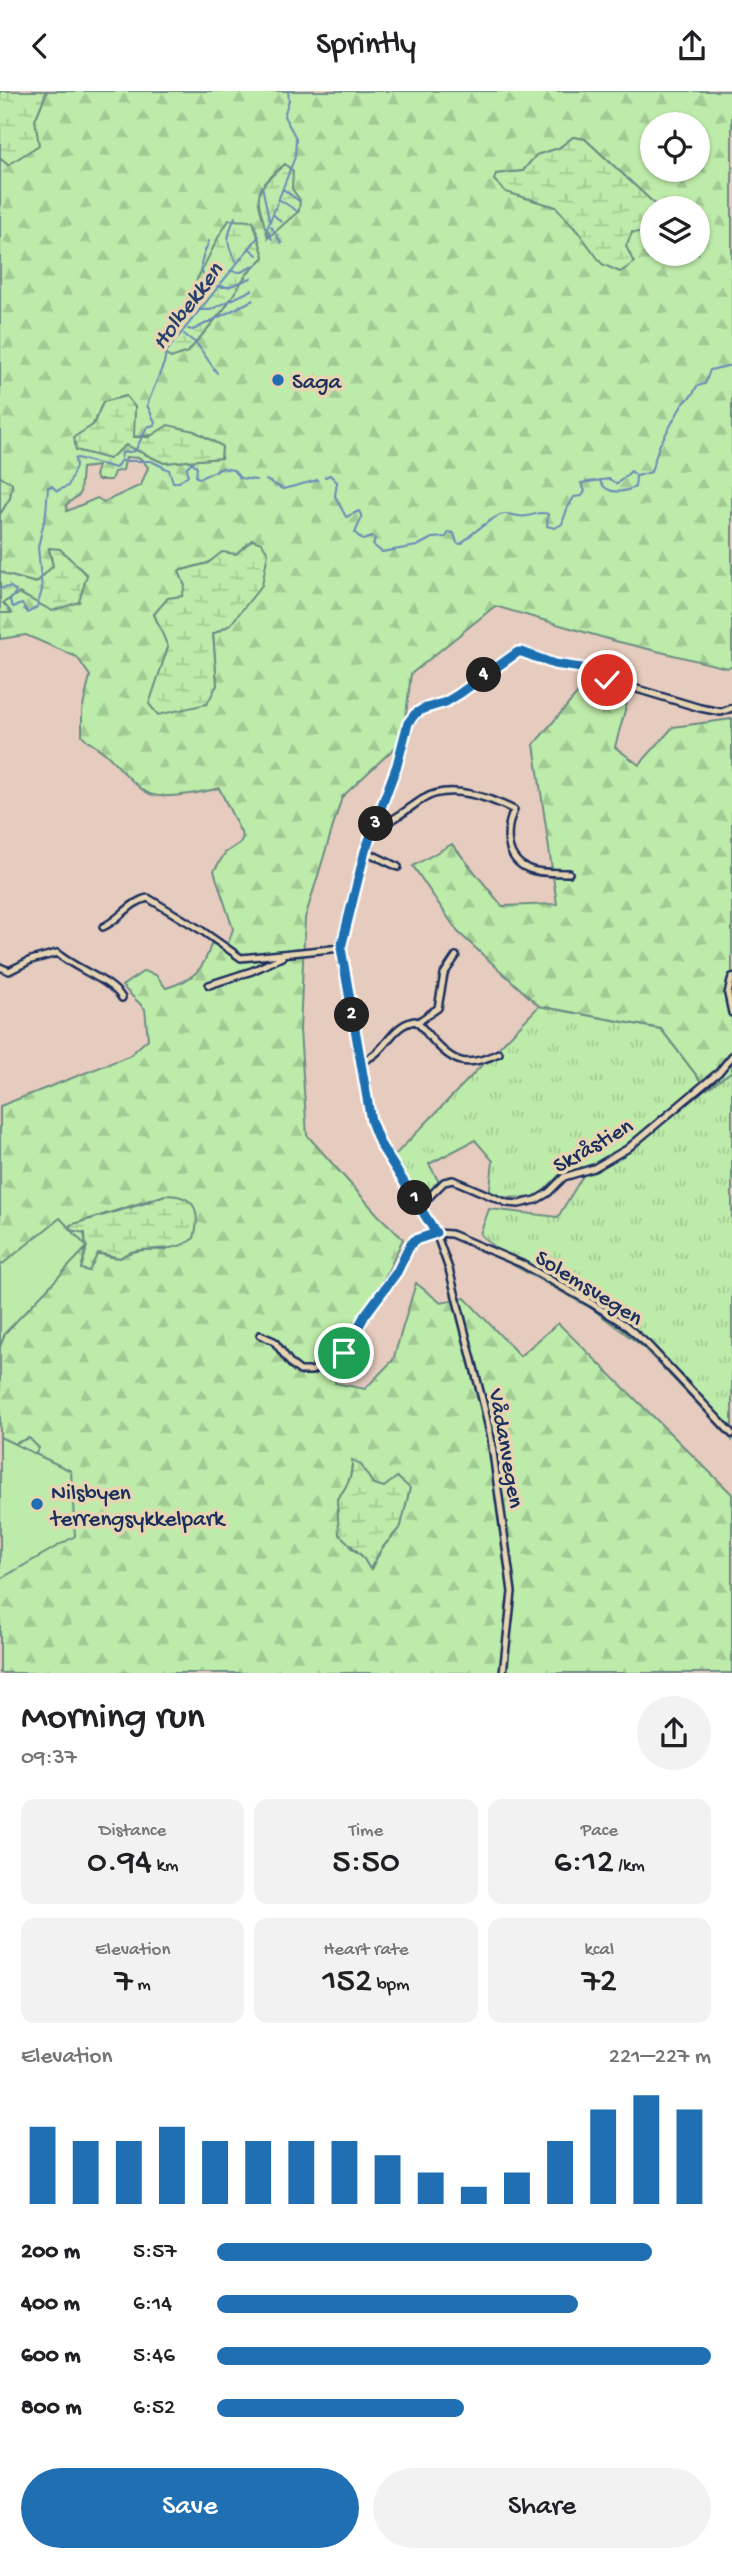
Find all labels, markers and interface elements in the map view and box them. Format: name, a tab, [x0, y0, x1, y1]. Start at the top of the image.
icon: back	[21, 27, 59, 65]
text: Sprintly	[316, 27, 416, 65]
icon: share	[673, 27, 711, 65]
map controls	[640, 112, 710, 266]
button: locate	[640, 112, 710, 182]
button: layers	[640, 196, 710, 266]
water label: Holbekken	[147, 257, 231, 356]
place label: Saga	[292, 370, 343, 397]
marker: Saga	[270, 372, 286, 388]
pin	[577, 650, 637, 710]
pin: 4	[466, 657, 502, 693]
icon: check	[588, 661, 626, 699]
text: 4	[479, 663, 488, 686]
pin: 3	[358, 807, 394, 841]
text: 3	[371, 812, 380, 835]
pin: 2	[334, 997, 370, 1033]
text: 2	[347, 1003, 356, 1026]
street label: Skråstien	[549, 1113, 638, 1181]
pin: 1	[398, 1181, 432, 1215]
text: 1	[411, 1186, 418, 1209]
street label: Solemsvegen	[529, 1245, 647, 1333]
pin	[314, 1323, 374, 1383]
icon: arrive	[325, 1334, 363, 1372]
street label: Vådanvegen	[481, 1386, 528, 1510]
place label: Nilsbyen terrengsykkelpark	[49, 1481, 227, 1534]
marker: Nilsbyen terrengsykkelpark	[29, 1496, 45, 1512]
button: share	[637, 1696, 711, 1770]
text: Morning run	[21, 1697, 205, 1741]
text: 09:37	[21, 1745, 77, 1772]
text: Distance	[99, 1820, 166, 1843]
text: Time	[349, 1820, 383, 1843]
text: Pace	[581, 1820, 618, 1843]
text: 0.94	[87, 1843, 152, 1884]
text: 5:50	[332, 1843, 400, 1884]
text: 6:12	[554, 1843, 614, 1884]
text: km	[152, 1855, 178, 1878]
text: /km	[614, 1855, 645, 1878]
text: Elevation	[95, 1939, 170, 1962]
text: Heart rate	[323, 1939, 409, 1962]
text: kcal	[584, 1939, 614, 1962]
text: 7	[115, 1962, 133, 2003]
text: 152	[322, 1962, 372, 2003]
text: 72	[582, 1962, 617, 2003]
text: m	[133, 1974, 151, 1997]
text: bpm	[372, 1974, 410, 1997]
text: Elevation	[21, 2044, 112, 2071]
text: 221–227 m	[609, 2044, 711, 2071]
text: 200 m	[21, 2239, 80, 2266]
text: 5:57	[133, 2239, 176, 2266]
text: 400 m	[21, 2291, 80, 2318]
text: 6:14	[133, 2291, 172, 2318]
text: 600 m	[21, 2343, 81, 2370]
text: 5:46	[133, 2343, 175, 2370]
text: 800 m	[21, 2395, 82, 2422]
text: 6:52	[133, 2395, 175, 2422]
button: Save	[21, 2468, 359, 2548]
button: Share	[373, 2468, 711, 2548]

